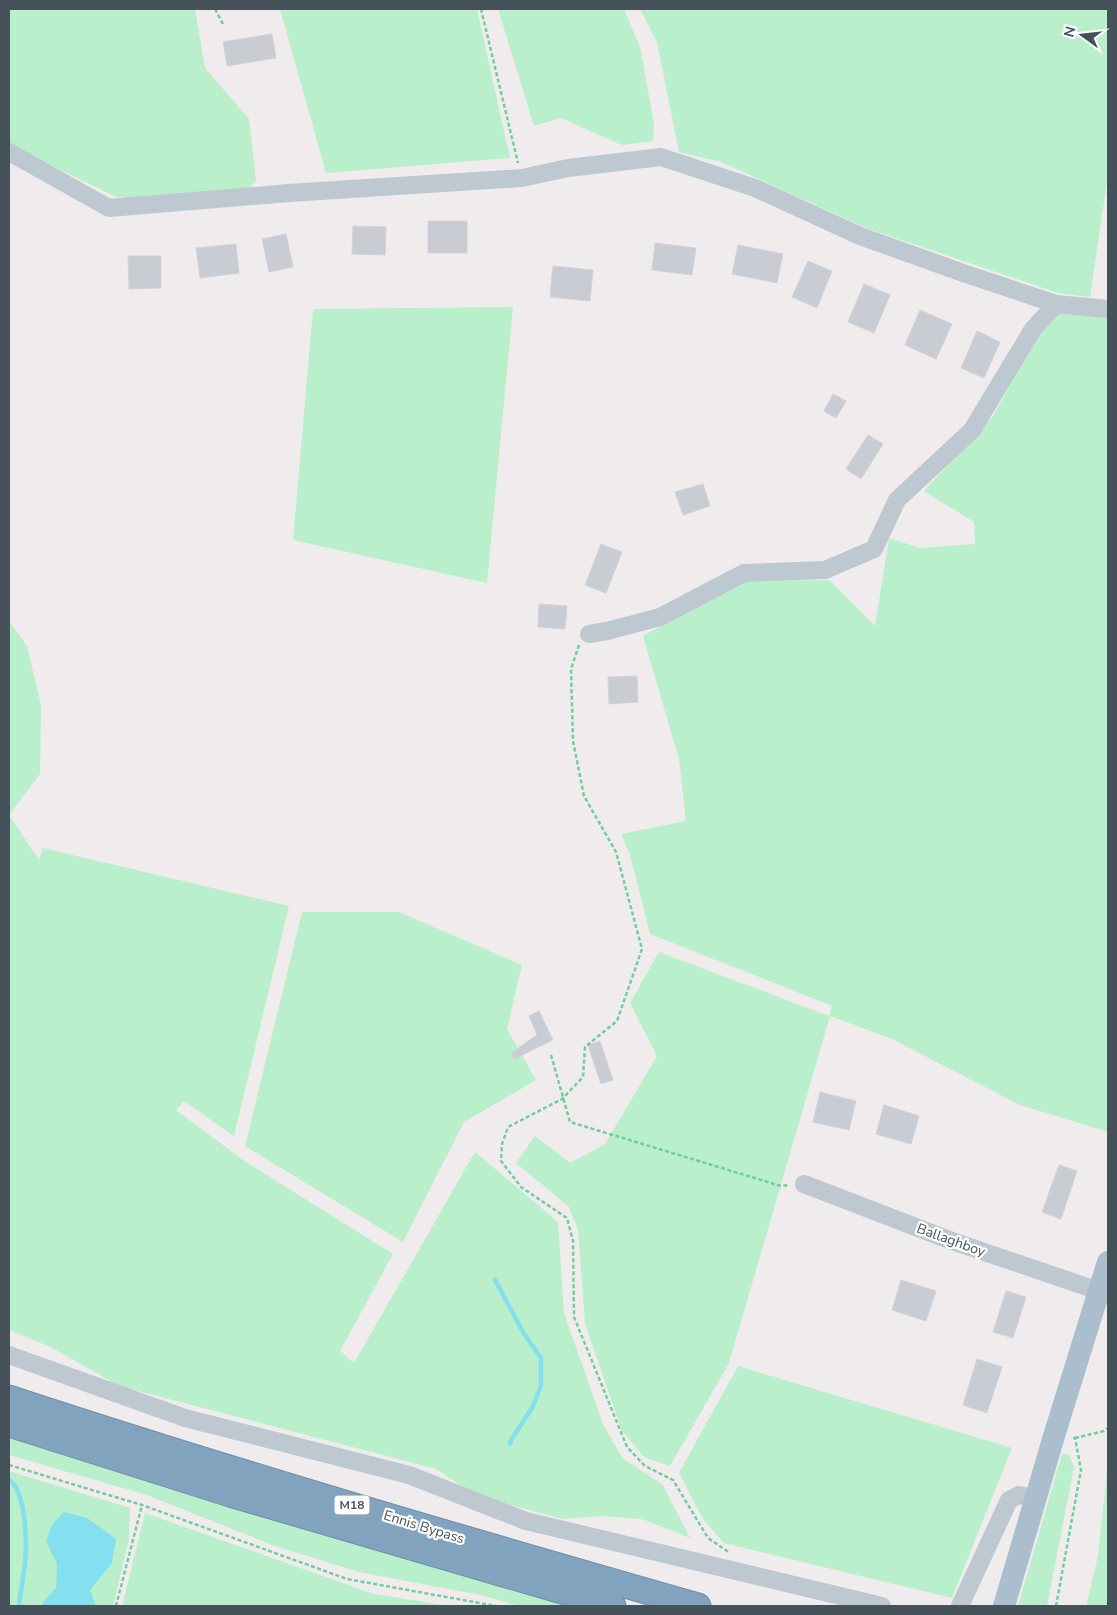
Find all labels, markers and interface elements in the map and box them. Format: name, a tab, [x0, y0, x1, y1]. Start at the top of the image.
north arrow	[1057, 10, 1107, 60]
text: N	[1059, 24, 1080, 39]
street label: Ballaghboy	[914, 1219, 989, 1261]
road number: M18	[334, 1496, 370, 1514]
street label: Ennis Bypass	[381, 1506, 467, 1548]

